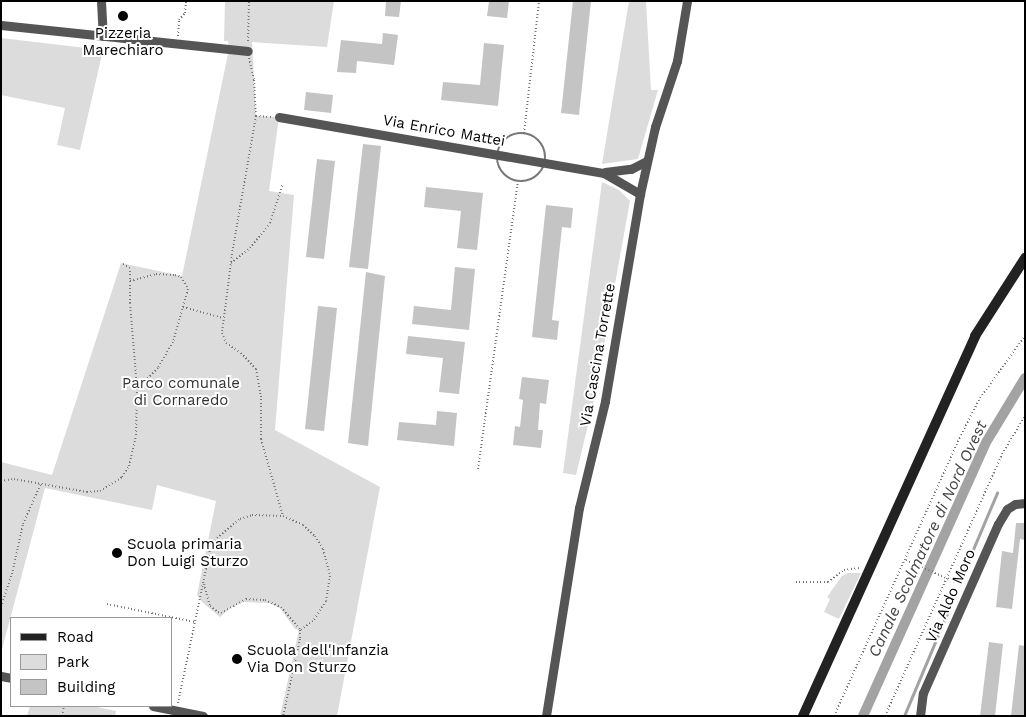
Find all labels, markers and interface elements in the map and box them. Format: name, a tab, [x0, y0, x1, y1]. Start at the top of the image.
marker: Pizzeria Marechiaro	[117, 10, 129, 22]
place label: Pizzeria Marechiaro	[83, 24, 163, 59]
street label: Via Enrico Mattei	[381, 111, 507, 151]
street label: Via Cascina Torrette	[576, 281, 620, 429]
park label: Parco comunale di Cornaredo	[122, 374, 240, 409]
water label: Canale Scolmatore di Nord Ovest	[865, 418, 991, 660]
place label: Scuola primaria Don Luigi Sturzo	[127, 535, 249, 570]
street label: Via Aldo Moro	[922, 546, 980, 646]
marker: Scuola primaria Don Luigi Sturzo	[111, 547, 123, 559]
legend	[10, 617, 172, 707]
text: Road	[57, 628, 94, 646]
place label: Scuola dell'Infanzia Via Don Sturzo	[247, 641, 389, 676]
text: Park	[57, 653, 89, 671]
marker: Scuola dell'Infanzia Via Don Sturzo	[231, 653, 243, 665]
text: Building	[57, 678, 115, 696]

